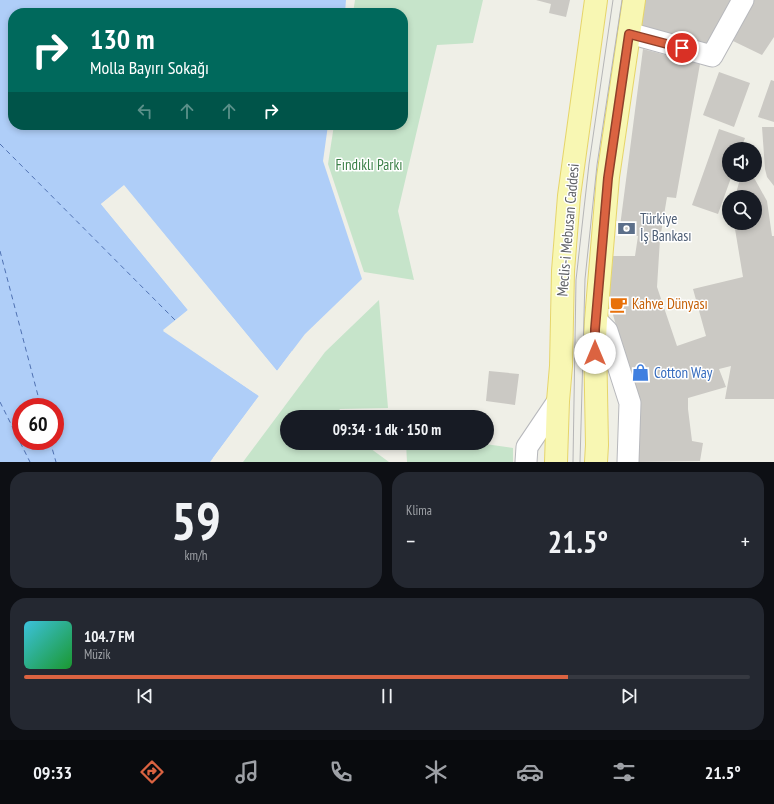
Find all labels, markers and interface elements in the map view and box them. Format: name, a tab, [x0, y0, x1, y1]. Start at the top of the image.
text: 130 m	[90, 20, 154, 57]
icon: right	[24, 24, 76, 76]
pin	[665, 31, 699, 65]
icon: arrive	[671, 37, 693, 59]
text: Molla Bayırı Sokağı	[90, 56, 209, 79]
icon: left	[134, 100, 156, 122]
icon: ahead	[176, 100, 198, 122]
icon: ahead	[218, 100, 240, 122]
icon: right	[260, 100, 282, 122]
map controls	[722, 142, 762, 230]
button: sound	[722, 142, 762, 182]
park label: Fındıklı Parkı	[335, 155, 403, 174]
street label: Meclis-i Mebusan Caddesi	[552, 163, 583, 297]
button: search	[722, 190, 762, 230]
place label: Türkiye İş Bankası	[640, 209, 692, 245]
bank icon: Türkiye İş Bankası	[617, 218, 637, 238]
cafe icon: Kahve Dünyası	[609, 294, 629, 314]
place label: Kahve Dünyası	[632, 294, 708, 313]
position arrow	[574, 332, 616, 374]
shop icon: Cotton Way	[631, 363, 651, 383]
place label: Cotton Way	[654, 363, 713, 382]
speed limit sign: 60	[12, 398, 64, 450]
text: 09:34 · 1 dk · 150 m	[333, 420, 441, 439]
text: 59	[171, 487, 221, 554]
text: Klima	[406, 502, 432, 519]
text: 21.5°	[548, 522, 608, 561]
text: −	[406, 527, 415, 555]
text: +	[741, 527, 750, 555]
text: km/h	[184, 547, 208, 564]
text: 104.7 FM	[84, 627, 135, 646]
text: Müzik	[84, 646, 110, 663]
icon: previous	[134, 685, 156, 707]
icon: pause	[376, 685, 398, 707]
icon: next	[618, 685, 640, 707]
icon: directions	[138, 758, 166, 786]
icon: music	[233, 758, 261, 786]
icon: phone	[327, 758, 355, 786]
icon: climate	[422, 758, 450, 786]
icon: car	[516, 758, 544, 786]
icon: filters	[610, 758, 638, 786]
text: 09:33	[33, 761, 72, 784]
text: 21.5°	[705, 761, 741, 784]

